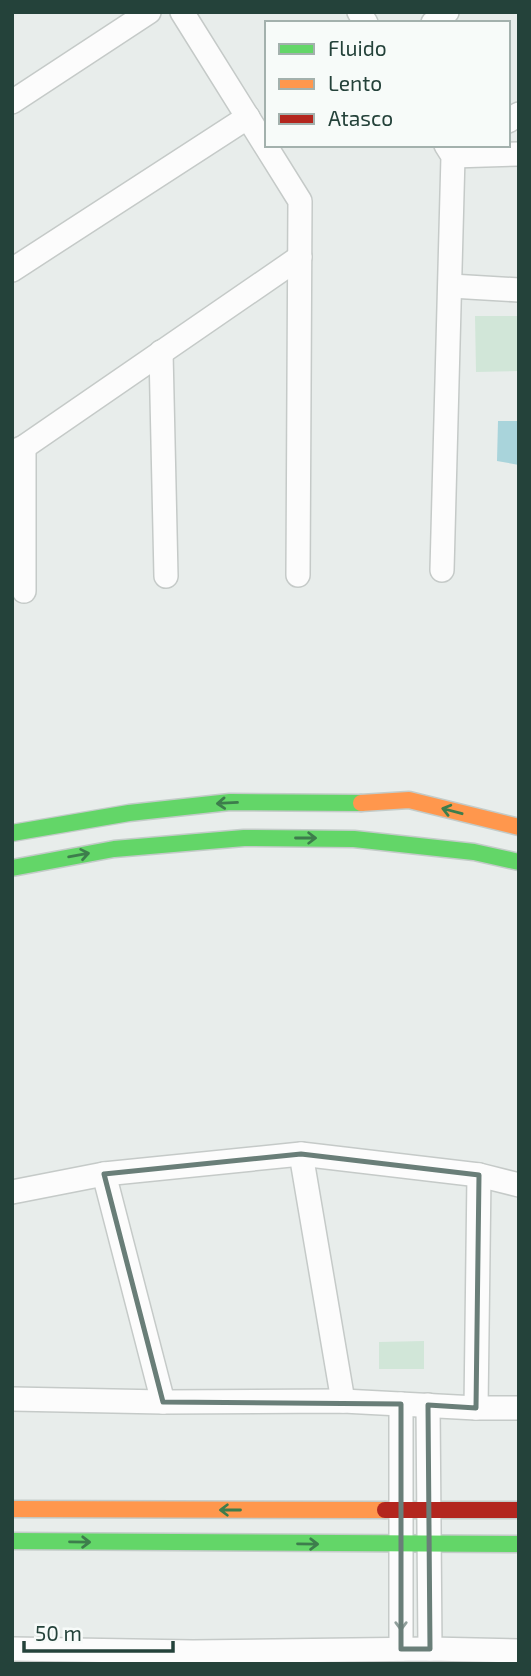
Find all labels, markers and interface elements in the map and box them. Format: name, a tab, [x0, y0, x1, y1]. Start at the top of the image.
legend	[265, 21, 510, 147]
text: Fluido	[328, 35, 387, 60]
text: Lento	[328, 70, 382, 95]
text: Atasco	[328, 105, 393, 130]
one-way arrow	[215, 796, 238, 809]
one-way arrow	[441, 804, 464, 817]
one-way arrow	[294, 831, 317, 845]
one-way arrow	[67, 848, 90, 862]
one-way arrow	[219, 1503, 242, 1517]
one-way arrow	[69, 1535, 92, 1549]
one-way arrow	[296, 1537, 319, 1551]
one-way arrow	[394, 1608, 408, 1631]
scale bar	[24, 1610, 173, 1654]
text: 50 m	[35, 1620, 82, 1645]

